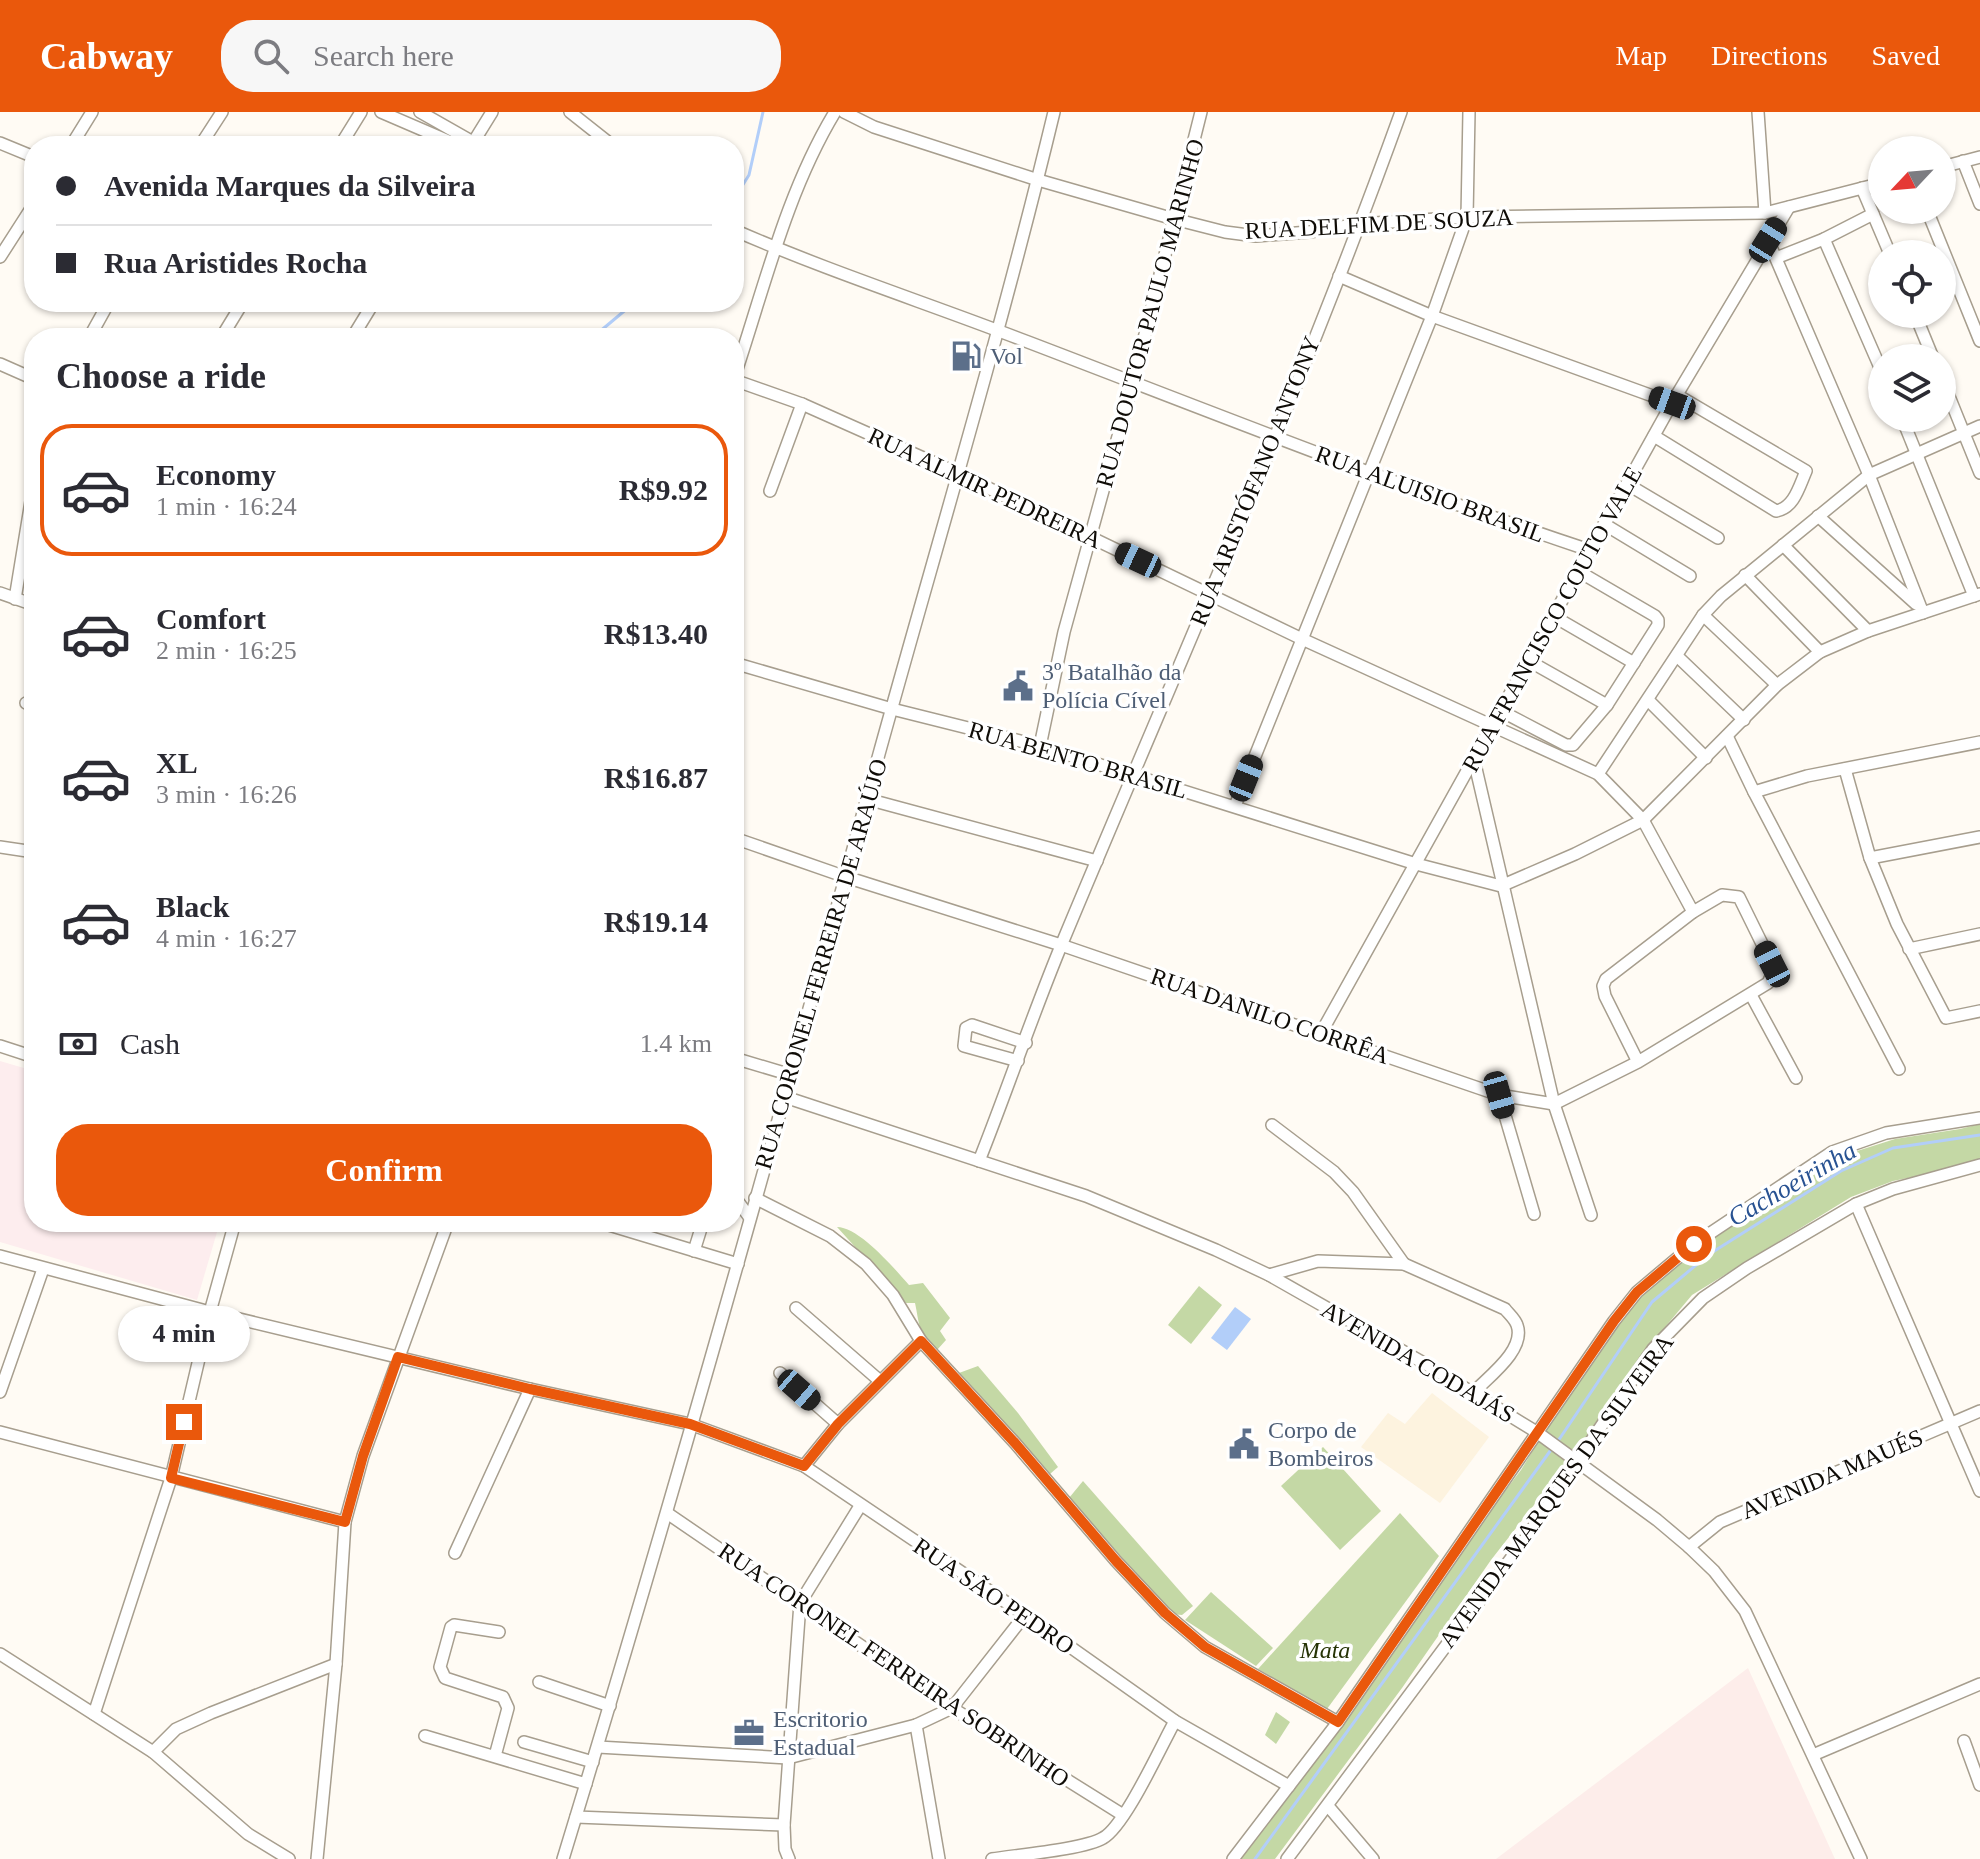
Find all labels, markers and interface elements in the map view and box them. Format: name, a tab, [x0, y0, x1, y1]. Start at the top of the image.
search box	[221, 20, 781, 92]
icon: search	[249, 34, 293, 78]
text: Cabway	[40, 35, 173, 77]
text: Search here	[313, 39, 454, 72]
text: Map	[1616, 40, 1667, 71]
text: Directions	[1711, 40, 1828, 71]
text: Saved	[1872, 40, 1940, 71]
street label: RUA DOUTOR PAULO MARINHO	[1091, 136, 1209, 490]
north arrow	[1868, 136, 1956, 224]
map controls	[1868, 136, 1956, 432]
text: Avenida Marques da Silveira	[104, 169, 475, 202]
street label: RUA DELFIM DE SOUZA	[1244, 204, 1514, 244]
car	[1745, 213, 1791, 267]
button: locate	[1868, 240, 1956, 328]
text: Rua Aristides Rocha	[104, 246, 367, 279]
street label: RUA ARISTÓFANO ANTONY	[1185, 332, 1325, 630]
fuel station icon: Vol	[949, 339, 983, 373]
place label: Vol	[990, 343, 1023, 369]
button: layers	[1868, 344, 1956, 432]
text: Choose a ride	[56, 356, 266, 396]
car	[1645, 384, 1699, 422]
street label: RUA ALMIR PEDREIRA	[864, 422, 1107, 554]
street label: RUA ALUISIO BRASIL	[1312, 441, 1548, 547]
icon: car	[60, 454, 132, 526]
text: Economy	[156, 458, 276, 491]
street label: RUA FRANCISCO COUTO VALE	[1457, 462, 1647, 776]
text: R$9.92	[619, 473, 708, 506]
text: 1 min · 16:24	[156, 492, 297, 521]
car	[1111, 539, 1165, 581]
icon: car	[60, 598, 132, 670]
text: Comfort	[156, 602, 266, 635]
text: R$13.40	[604, 617, 708, 650]
text: 2 min · 16:25	[156, 636, 297, 665]
place label: 3º Batalhão da Polícia Cível	[1042, 659, 1182, 713]
public building icon: 3º Batalhão da Polícia Cível	[1001, 669, 1035, 703]
street label: RUA BENTO BRASIL	[966, 716, 1190, 804]
icon: car	[60, 742, 132, 814]
text: XL	[156, 746, 198, 779]
car	[1226, 751, 1266, 805]
street label: RUA CORONEL FERREIRA DE ARAÚJO	[750, 756, 892, 1172]
text: R$16.87	[604, 761, 708, 794]
text: 3 min · 16:26	[156, 780, 297, 809]
icon: car	[60, 886, 132, 958]
text: Black	[156, 890, 229, 923]
text: R$19.14	[604, 905, 708, 938]
text: 4 min · 16:27	[156, 924, 297, 953]
car	[1750, 937, 1794, 991]
street label: RUA DANILO CORRÊA	[1147, 963, 1393, 1069]
icon: cash	[56, 1022, 100, 1066]
text: Cash	[120, 1027, 180, 1060]
text: 1.4 km	[640, 1029, 712, 1058]
car	[1481, 1069, 1517, 1121]
button: Confirm	[56, 1124, 712, 1216]
water label: Cachoeirinha	[1723, 1136, 1861, 1232]
route start	[1676, 1226, 1712, 1262]
street label: AVENIDA CODAJÁS	[1317, 1296, 1519, 1428]
callout: 4 min	[118, 1306, 250, 1362]
text: 4 min	[153, 1319, 215, 1348]
street label: AVENIDA MARQUES DA SILVEIRA	[1434, 1329, 1679, 1653]
car	[773, 1365, 825, 1415]
route end	[166, 1404, 202, 1440]
place label: Corpo de Bombeiros	[1268, 1417, 1373, 1471]
street label: AVENIDA MAUÉS	[1737, 1424, 1927, 1524]
public building icon: Corpo de Bombeiros	[1227, 1427, 1261, 1461]
street label: RUA SÃO PEDRO	[909, 1533, 1079, 1659]
street label: RUA CORONEL FERREIRA SOBRINHO	[714, 1538, 1074, 1792]
park label: Mata	[1299, 1637, 1350, 1663]
place label: Escritorio Estadual	[773, 1706, 868, 1760]
office icon: Escritorio Estadual	[732, 1716, 766, 1750]

